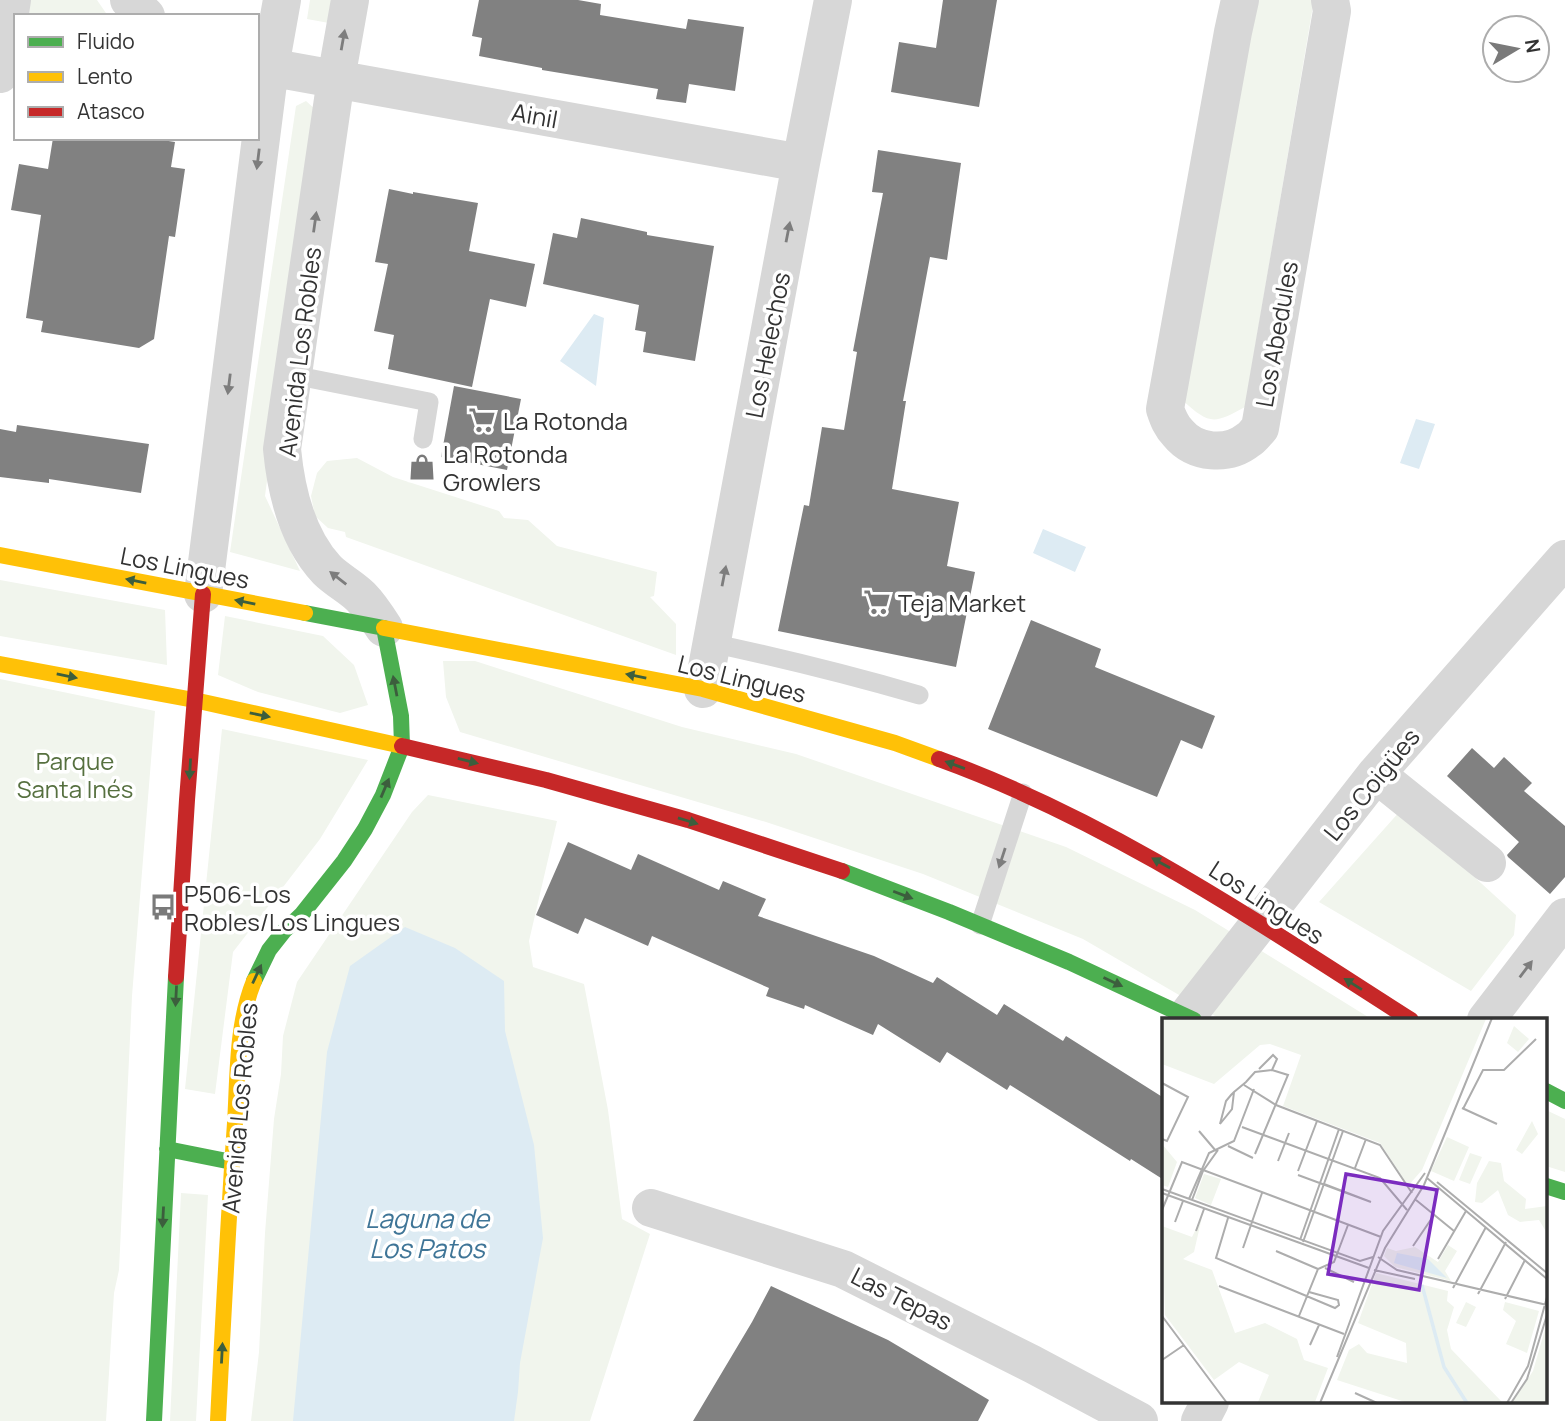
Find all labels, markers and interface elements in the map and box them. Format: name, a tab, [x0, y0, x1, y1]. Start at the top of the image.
legend	[14, 14, 259, 140]
north arrow	[1481, 14, 1551, 84]
text: Fluido	[77, 27, 135, 55]
one-way arrow	[338, 29, 349, 51]
text: N	[1519, 37, 1547, 55]
text: Lento	[77, 62, 133, 90]
street label: Ainil	[509, 95, 561, 135]
text: Atasco	[77, 97, 145, 125]
one-way arrow	[252, 148, 263, 170]
one-way arrow	[310, 211, 321, 233]
one-way arrow	[783, 221, 794, 243]
street label: Avenida Los Robles	[270, 245, 328, 459]
street label: Los Abedules	[1247, 258, 1305, 410]
street label: Los Helechos	[737, 269, 797, 421]
one-way arrow	[224, 374, 235, 396]
place label: La Rotonda	[503, 404, 628, 437]
supermarket icon: La Rotonda	[467, 405, 497, 435]
place label: La Rotonda Growlers	[443, 437, 568, 498]
shop icon: La Rotonda Growlers	[407, 452, 437, 482]
street label: Los Lingues	[118, 538, 252, 596]
one-way arrow	[718, 565, 729, 587]
one-way arrow	[329, 571, 347, 586]
one-way arrow	[125, 575, 147, 586]
place label: Teja Market	[898, 586, 1026, 619]
supermarket icon: Teja Market	[862, 587, 892, 617]
one-way arrow	[234, 596, 256, 607]
street label: Los Lingues	[674, 646, 810, 710]
one-way arrow	[56, 671, 78, 682]
one-way arrow	[625, 671, 647, 682]
one-way arrow	[389, 675, 400, 697]
one-way arrow	[250, 709, 272, 720]
street label: Los Coigües	[1315, 721, 1427, 847]
park label: Parque Santa Inés	[17, 744, 133, 805]
one-way arrow	[458, 756, 480, 767]
one-way arrow	[184, 758, 195, 780]
one-way arrow	[945, 759, 966, 770]
one-way arrow	[380, 777, 391, 798]
one-way arrow	[678, 816, 699, 826]
one-way arrow	[996, 848, 1007, 869]
street label: Los Lingues	[1203, 853, 1331, 951]
one-way arrow	[1151, 857, 1170, 869]
place label: P506-Los Robles/Los Lingues	[184, 877, 400, 938]
one-way arrow	[893, 889, 914, 900]
bus stop icon: P506-Los Robles/Los Lingues	[148, 892, 178, 922]
one-way arrow	[1518, 960, 1533, 978]
one-way arrow	[251, 964, 263, 984]
one-way arrow	[1103, 976, 1123, 988]
one-way arrow	[1343, 977, 1363, 990]
one-way arrow	[170, 985, 181, 1007]
street label: Avenida Los Robles	[213, 1001, 265, 1215]
inset map	[1162, 1018, 1548, 1404]
water label: Laguna de Los Patos	[365, 1200, 491, 1266]
one-way arrow	[158, 1206, 169, 1228]
street label: Las Tepas	[846, 1259, 958, 1337]
one-way arrow	[217, 1342, 228, 1364]

